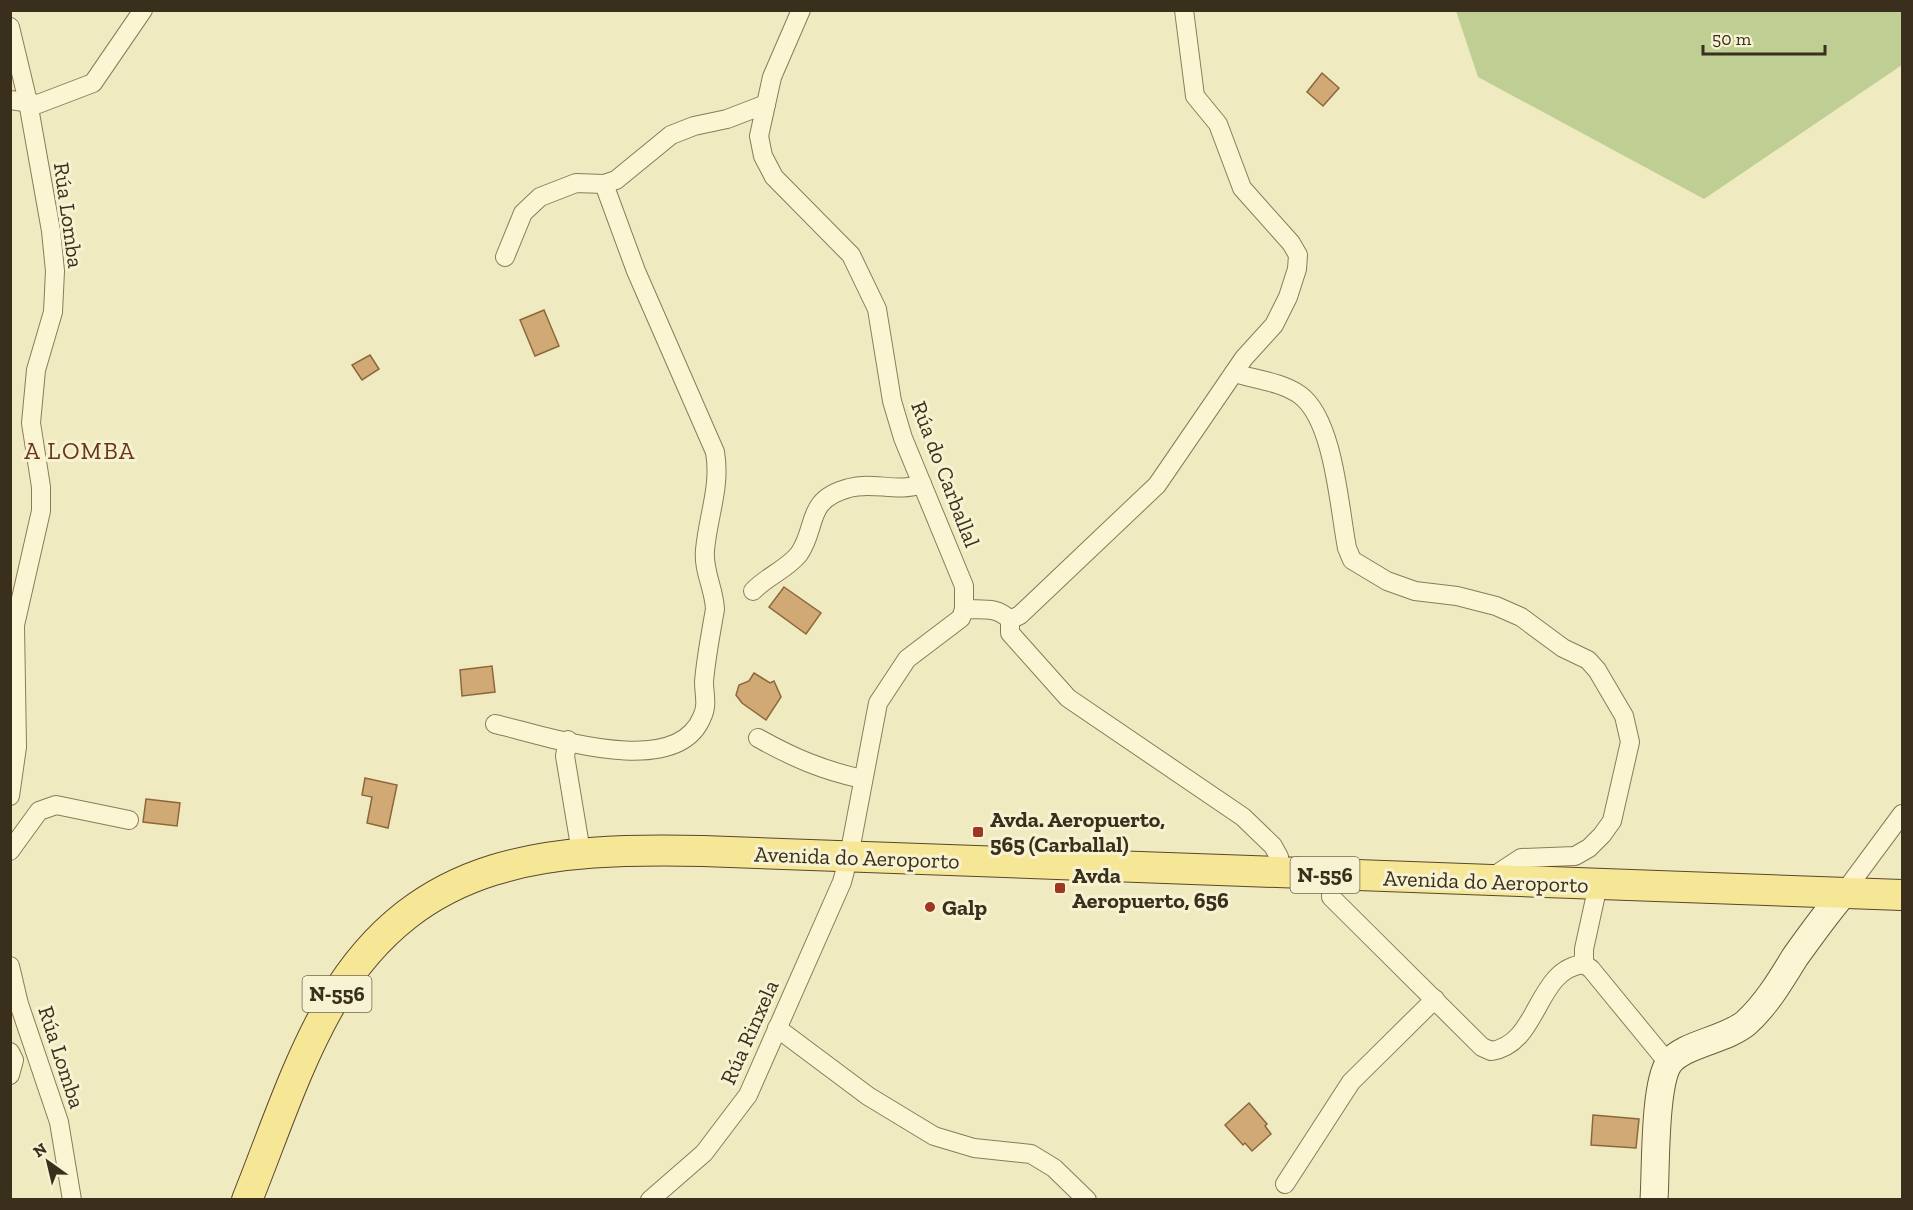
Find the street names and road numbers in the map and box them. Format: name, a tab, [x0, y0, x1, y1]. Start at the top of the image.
street label: Rúa Lomba	[48, 161, 89, 270]
street label: Rúa do Carballal	[905, 397, 986, 551]
street label: Avenida do Aeroporto	[754, 840, 960, 875]
road number: N-556	[1290, 857, 1360, 893]
street label: Avenida do Aeroporto	[1383, 864, 1589, 899]
street label: Rúa Rinxela	[714, 975, 785, 1089]
road number: N-556	[302, 976, 372, 1012]
street label: Rúa Lomba	[32, 1002, 91, 1112]

